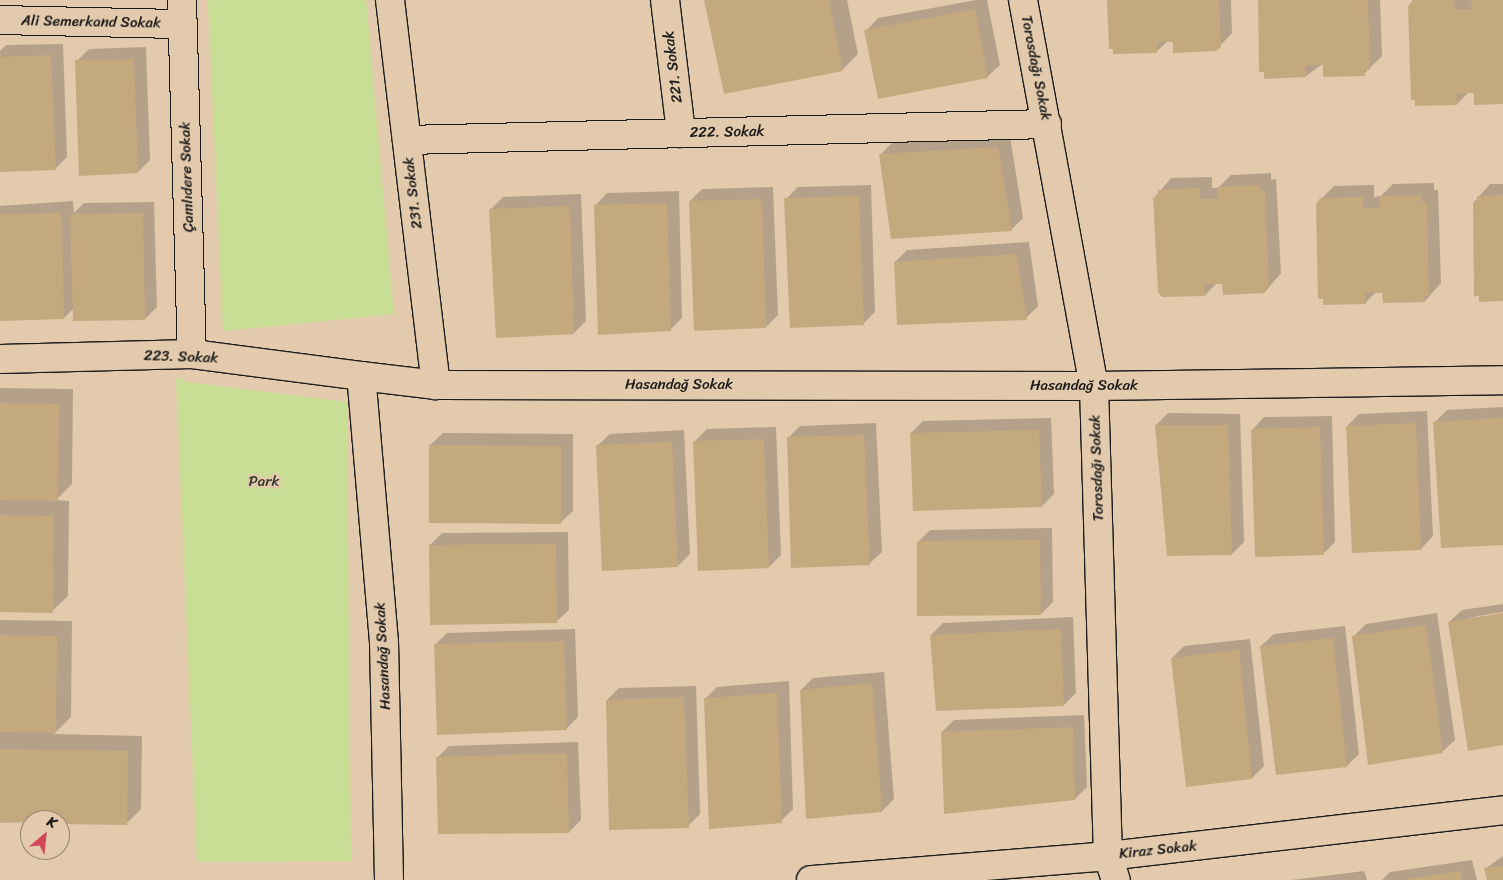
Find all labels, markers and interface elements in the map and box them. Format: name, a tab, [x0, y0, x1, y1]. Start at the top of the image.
street label: Ali Semerkand Sokak	[21, 12, 161, 32]
street label: Torosdağı Sokak	[1017, 14, 1055, 122]
street label: 221. Sokak	[660, 30, 686, 104]
street label: Çamlıdere Sokak	[176, 121, 198, 233]
street label: 222. Sokak	[689, 122, 765, 142]
street label: 231. Sokak	[400, 156, 426, 230]
street label: 223. Sokak	[143, 347, 219, 367]
street label: Hasandağ Sokak	[625, 376, 733, 394]
street label: Hasandağ Sokak	[1030, 377, 1138, 395]
street label: Torosdağı Sokak	[1086, 414, 1108, 522]
park label: Park	[249, 473, 279, 491]
street label: Hasandağ Sokak	[371, 602, 395, 710]
text: K	[42, 809, 61, 835]
north arrow	[20, 810, 70, 860]
street label: Kiraz Sokak	[1118, 837, 1198, 863]

